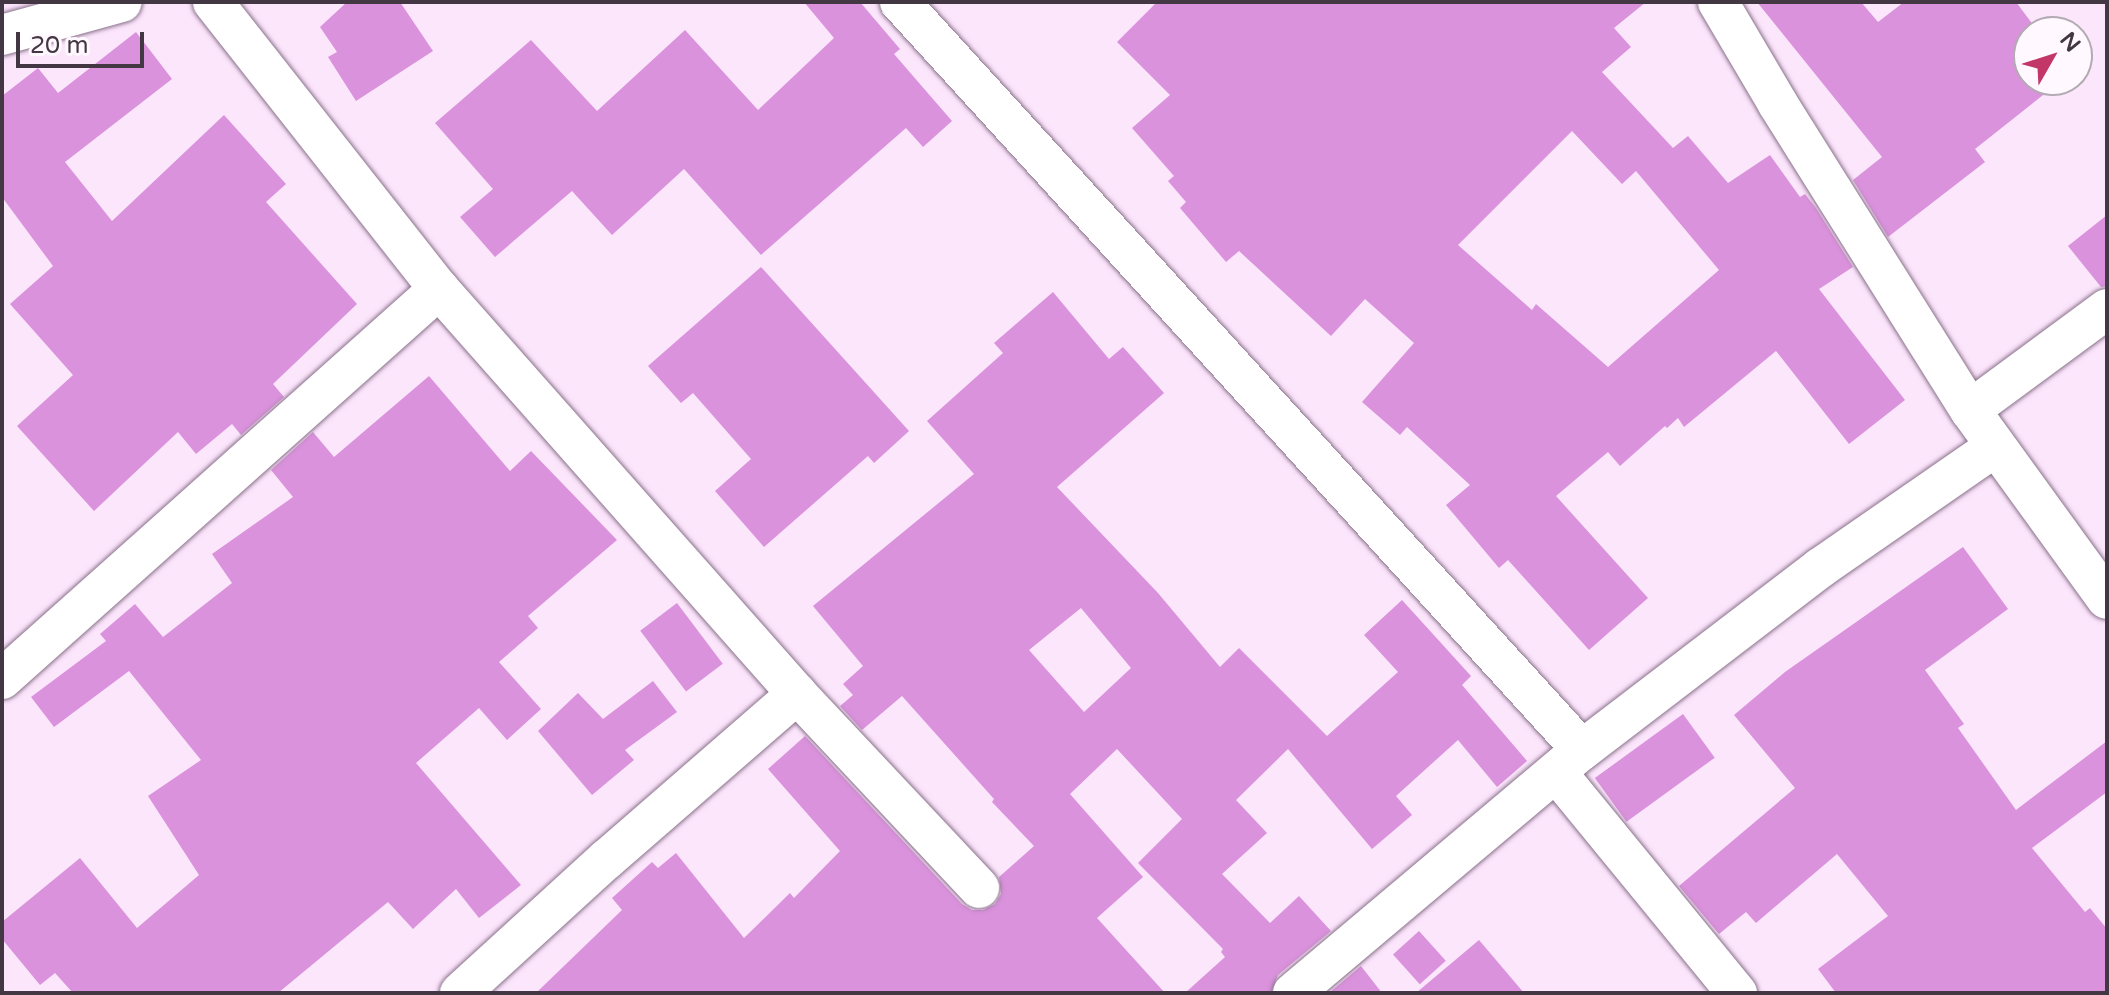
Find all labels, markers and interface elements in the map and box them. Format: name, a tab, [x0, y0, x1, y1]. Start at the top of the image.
scale bar	[20, 16, 148, 66]
north arrow	[2013, 16, 2093, 96]
text: N	[2054, 27, 2086, 57]
text: 20 m	[30, 31, 88, 60]

